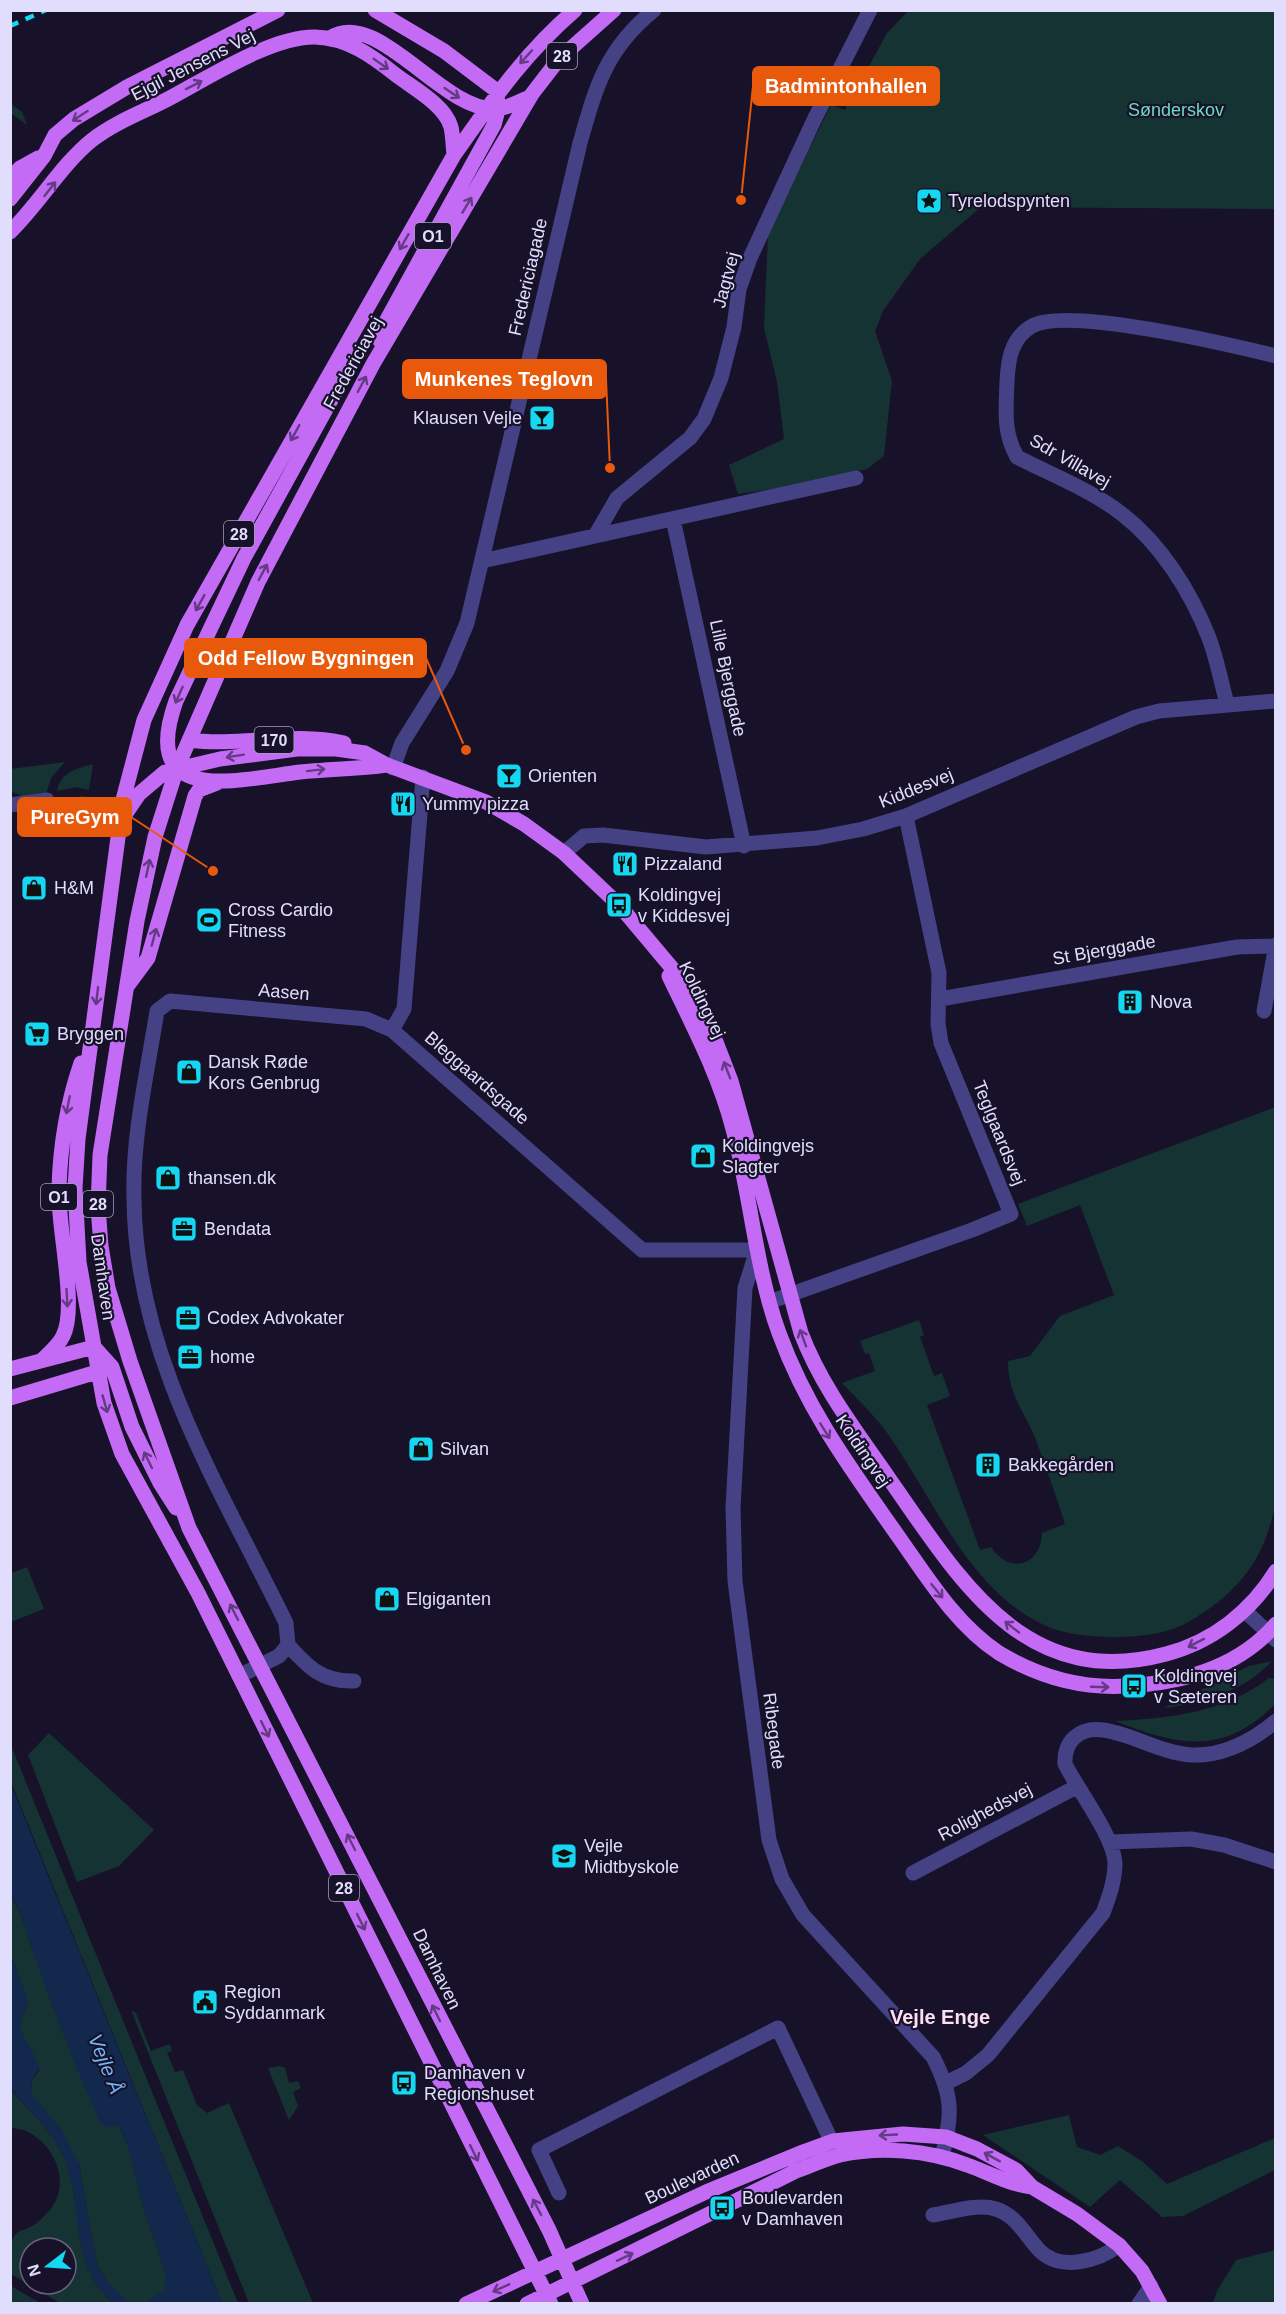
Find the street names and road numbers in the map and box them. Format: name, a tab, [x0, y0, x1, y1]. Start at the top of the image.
street label: Ejgil Jensens Vej	[128, 25, 258, 105]
road number: 28	[547, 43, 577, 69]
street label: Fredericiagade	[505, 216, 551, 338]
road number: O1	[415, 223, 451, 249]
street label: Jagtvej	[709, 250, 743, 310]
street label: Fredericiavej	[319, 313, 387, 413]
street label: Sdr Villavej	[1026, 430, 1114, 492]
road number: 28	[224, 521, 254, 547]
street label: Lille Bjerggade	[706, 618, 750, 738]
road number: 170	[254, 727, 294, 753]
street label: Kiddesvej	[876, 764, 956, 812]
street label: St Bjerggade	[1051, 931, 1157, 969]
street label: Koldingvej	[675, 958, 729, 1042]
street label: Aasen	[258, 980, 310, 1004]
street label: Bleggaardsgade	[421, 1027, 533, 1129]
street label: Teglgaardsvej	[969, 1078, 1029, 1188]
road number: O1	[41, 1184, 77, 1210]
road number: 28	[83, 1191, 113, 1217]
street label: Damhaven	[87, 1233, 119, 1321]
street label: Koldingvej	[831, 1411, 895, 1491]
street label: Ribegade	[759, 1692, 789, 1770]
street label: Rolighedsvej	[935, 1779, 1035, 1845]
road number: 28	[329, 1875, 359, 1901]
street label: Damhaven	[409, 1925, 465, 2013]
street label: Boulevarden	[642, 2148, 742, 2208]

